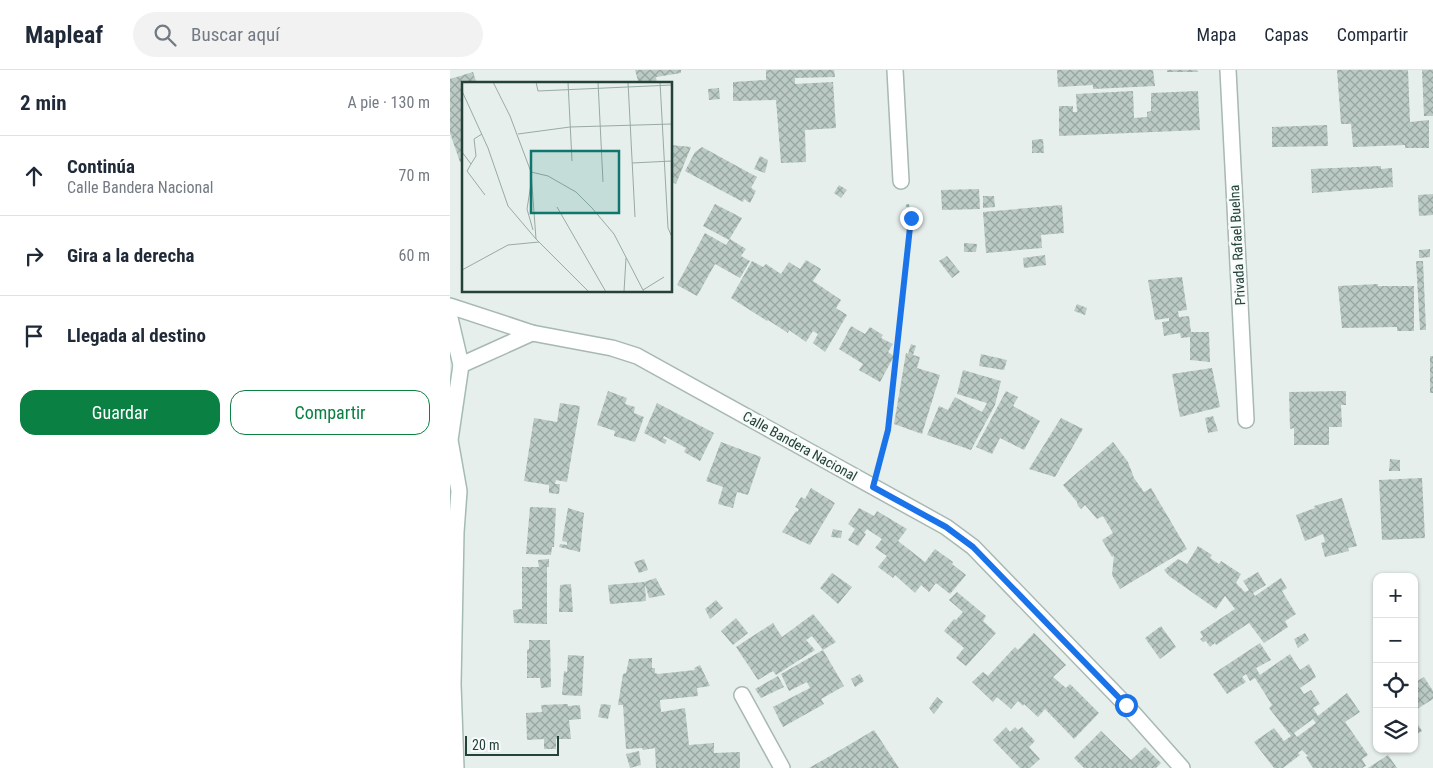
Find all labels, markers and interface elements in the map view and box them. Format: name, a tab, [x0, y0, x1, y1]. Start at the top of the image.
search box	[133, 12, 483, 57]
text: Mapleaf	[25, 21, 103, 49]
icon: search	[151, 21, 179, 49]
text: Buscar aquí	[191, 23, 280, 46]
text: Mapa	[1197, 24, 1236, 45]
text: Capas	[1264, 24, 1309, 45]
text: Compartir	[1337, 24, 1408, 45]
inset map	[462, 82, 672, 292]
text: 2 min	[20, 91, 67, 115]
text: A pie · 130 m	[347, 93, 430, 112]
text: Continúa	[67, 155, 135, 178]
icon: ahead	[20, 162, 48, 190]
text: 70 m	[398, 166, 430, 185]
text: Calle Bandera Nacional	[67, 178, 214, 197]
street label: Privada Rafael Buelna	[1226, 184, 1248, 306]
route end	[900, 207, 923, 230]
icon: right	[20, 242, 48, 270]
text: Gira a la derecha	[67, 244, 194, 267]
text: 60 m	[398, 246, 430, 265]
icon: arrive	[20, 322, 48, 350]
text: Llegada al destino	[67, 324, 206, 347]
button: Guardar	[20, 390, 220, 435]
button: Compartir	[230, 390, 430, 435]
street label: Calle Bandera Nacional	[740, 408, 860, 484]
map controls	[1373, 573, 1418, 753]
button: +	[1373, 573, 1418, 618]
button: −	[1373, 618, 1418, 663]
button: locate	[1373, 663, 1418, 708]
route start	[1115, 694, 1138, 717]
button: layers	[1373, 708, 1418, 753]
scale bar	[465, 733, 559, 756]
text: 20 m	[472, 737, 500, 753]

